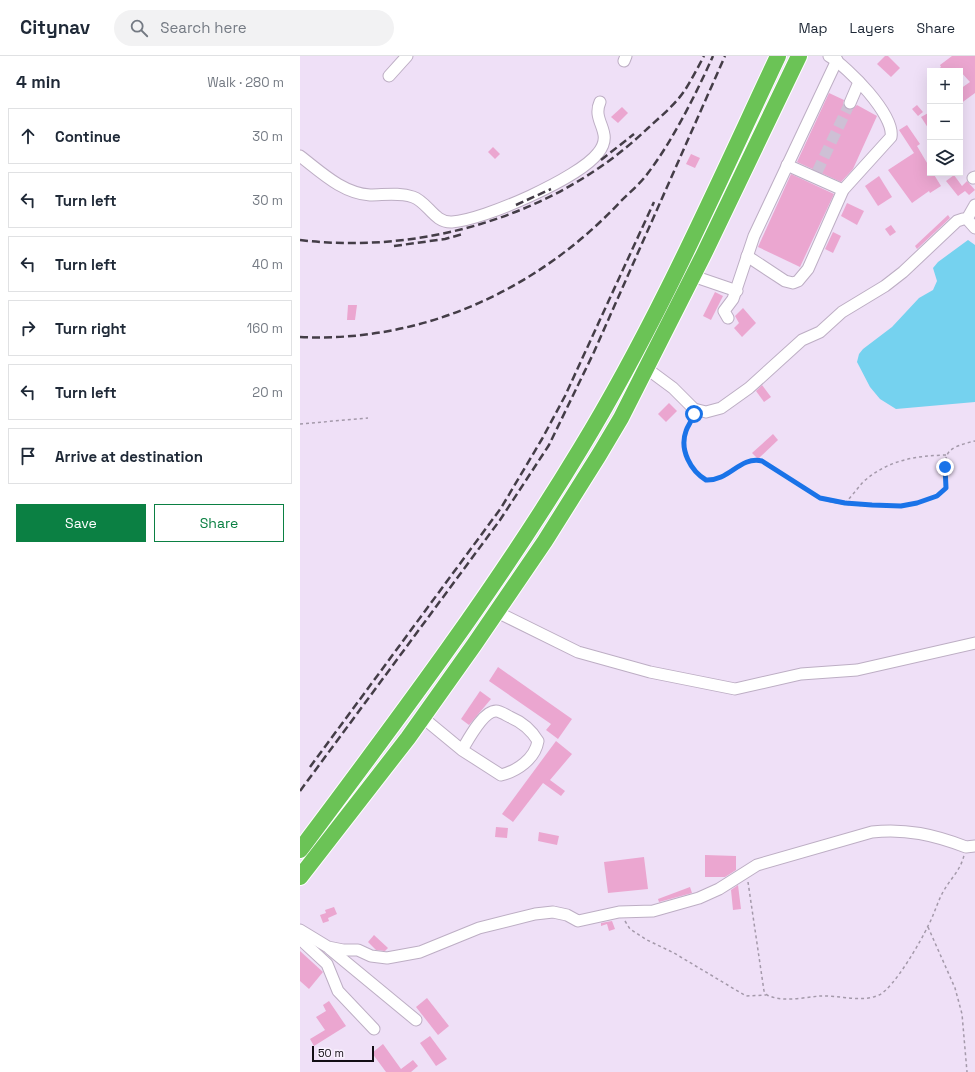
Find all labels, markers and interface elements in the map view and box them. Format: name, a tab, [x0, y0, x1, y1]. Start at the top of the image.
search box	[114, 10, 394, 46]
text: Citynav	[20, 15, 90, 40]
icon: search	[128, 17, 150, 39]
text: Search here	[160, 18, 247, 37]
text: Map	[798, 19, 828, 37]
text: Layers	[850, 19, 894, 37]
text: Share	[916, 19, 955, 37]
map controls	[927, 68, 963, 176]
button: +	[927, 68, 963, 104]
text: 4 min	[16, 71, 61, 93]
text: Walk · 280 m	[207, 74, 284, 91]
button: −	[927, 104, 963, 140]
icon: ahead	[17, 125, 39, 147]
text: Continue	[55, 127, 121, 146]
text: 30 m	[252, 128, 283, 145]
button: layers	[927, 140, 963, 176]
icon: left	[17, 189, 39, 211]
text: Turn left	[55, 191, 117, 210]
text: 30 m	[252, 192, 283, 209]
icon: left	[17, 253, 39, 275]
text: Turn left	[55, 255, 117, 274]
text: 40 m	[252, 256, 283, 273]
icon: right	[17, 317, 39, 339]
text: Turn right	[55, 319, 126, 338]
text: 160 m	[247, 320, 283, 337]
icon: left	[17, 381, 39, 403]
text: Turn left	[55, 383, 117, 402]
text: 20 m	[252, 384, 283, 401]
route start	[685, 405, 703, 423]
icon: arrive	[17, 445, 39, 467]
text: Arrive at destination	[55, 447, 203, 466]
route end	[936, 458, 954, 476]
button: Save	[16, 504, 146, 542]
button: Share	[154, 504, 284, 542]
scale bar	[312, 1044, 374, 1063]
text: 50 m	[318, 1046, 344, 1060]

